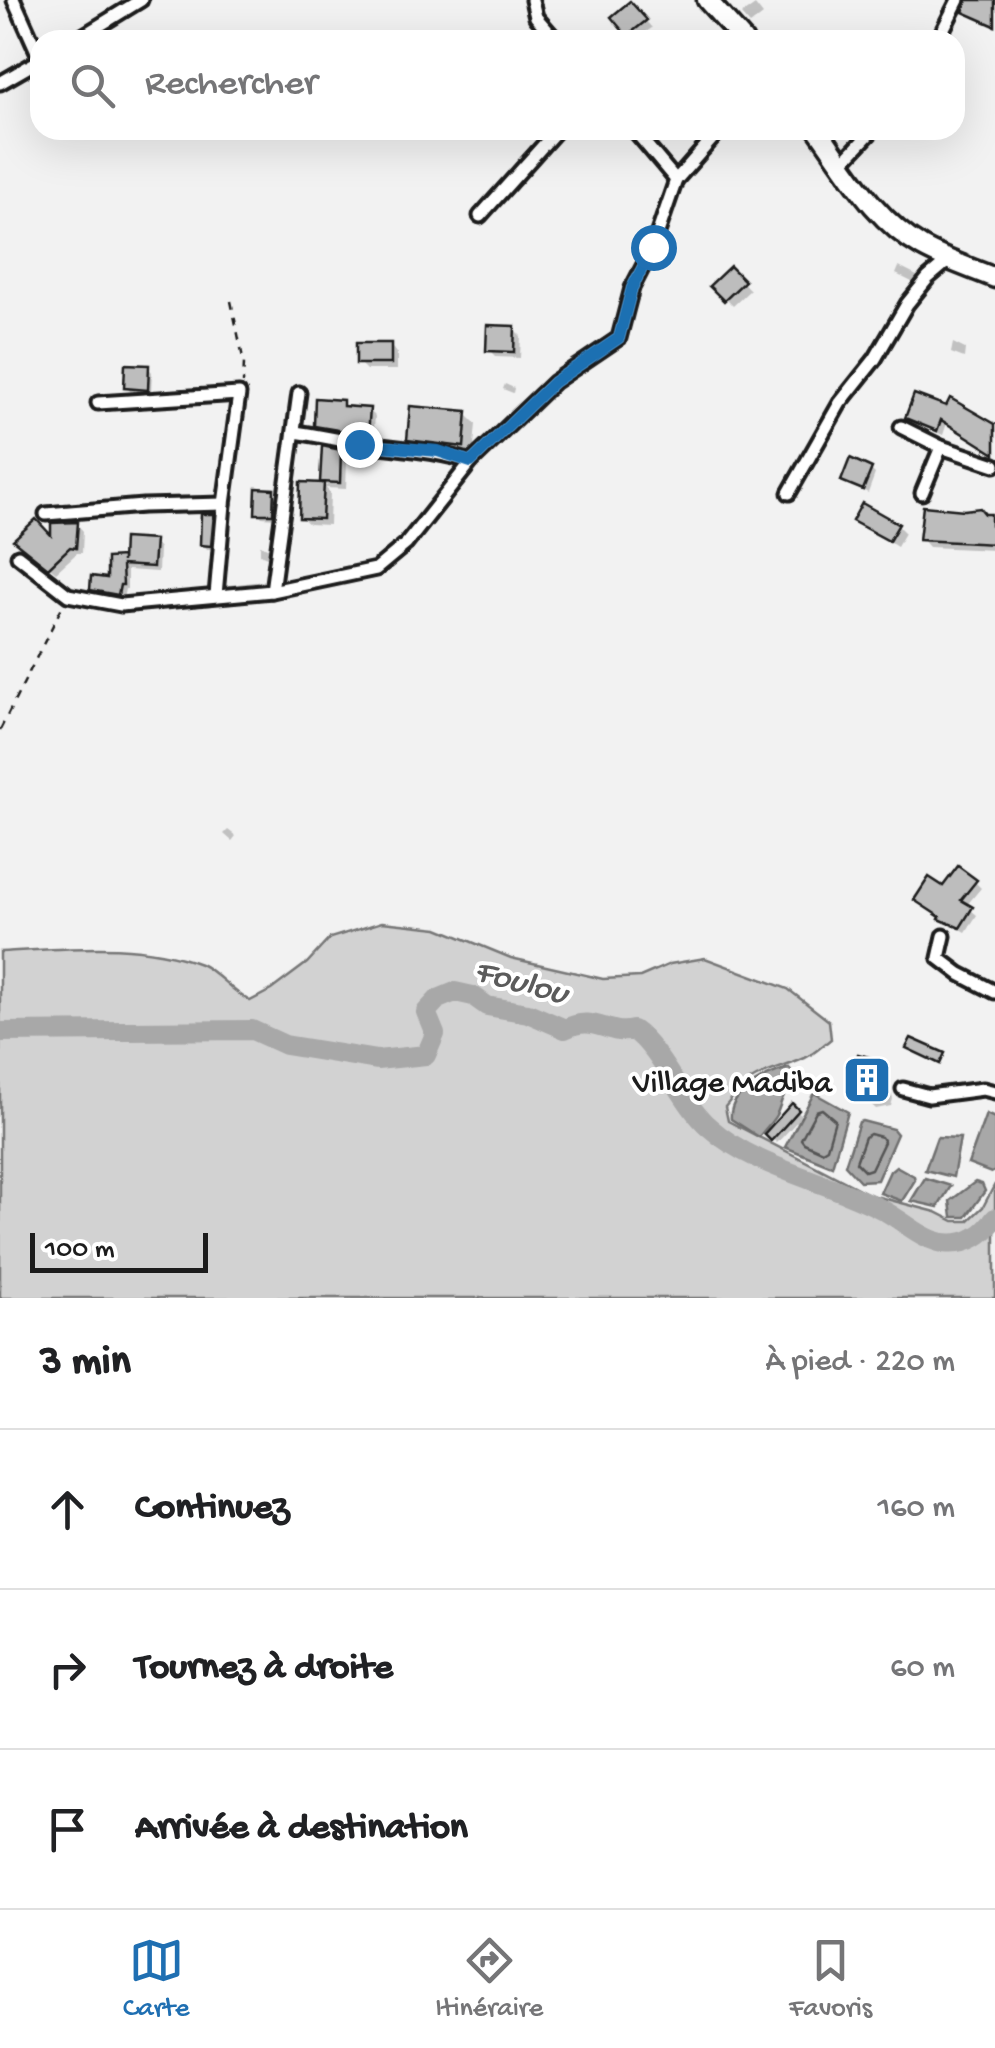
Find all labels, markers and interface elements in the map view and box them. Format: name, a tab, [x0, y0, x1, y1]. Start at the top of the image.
search box	[30, 30, 965, 140]
icon: search	[65, 58, 120, 113]
text: Rechercher	[145, 63, 317, 107]
route start	[631, 225, 677, 271]
route end	[337, 422, 383, 468]
water label: Foulou	[469, 952, 574, 1017]
building icon: Village Madiba	[841, 1054, 893, 1106]
place label: Village Madiba	[632, 1066, 833, 1104]
scale bar	[30, 1228, 208, 1272]
text: 100 m	[45, 1234, 115, 1267]
text: 3 min	[40, 1339, 131, 1388]
text: À pied · 220 m	[766, 1344, 955, 1382]
icon: ahead	[40, 1482, 95, 1537]
text: Continuez	[135, 1487, 289, 1531]
text: 160 m	[877, 1490, 955, 1528]
icon: right	[40, 1642, 95, 1697]
text: Tournez à droite	[135, 1647, 393, 1691]
text: 60 m	[890, 1650, 955, 1688]
icon: arrive	[40, 1802, 95, 1857]
text: Arrivée à destination	[135, 1807, 468, 1851]
tab: Carte	[123, 1933, 189, 2026]
tab: Itinéraire	[435, 1933, 543, 2026]
tab: Favoris	[789, 1933, 872, 2026]

